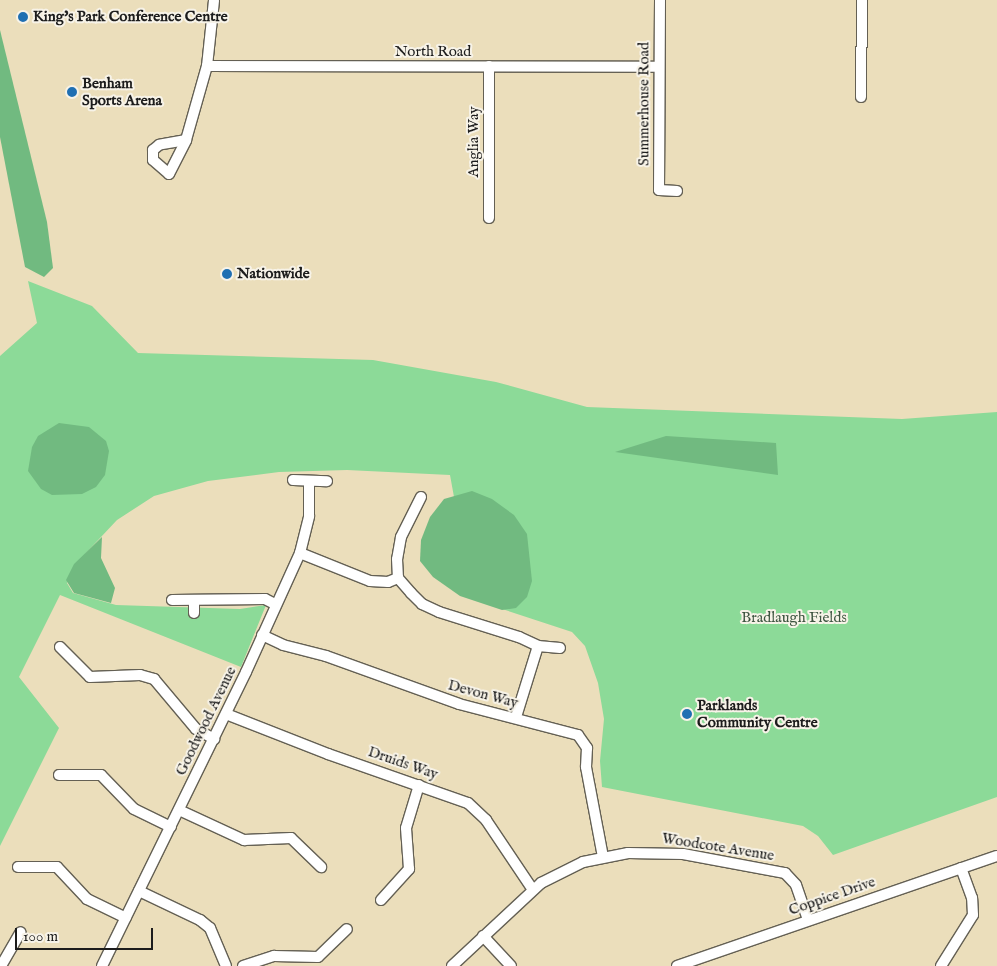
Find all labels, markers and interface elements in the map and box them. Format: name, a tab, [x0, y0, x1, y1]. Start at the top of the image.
place label: King's Park Conference Centre	[33, 8, 228, 26]
marker: King's Park Conference Centre	[17, 11, 29, 23]
street label: Summerhouse Road	[635, 42, 653, 166]
street label: North Road	[395, 43, 471, 61]
place label: Benham Sports Arena	[82, 74, 162, 109]
marker: Benham Sports Arena	[66, 86, 78, 98]
street label: Anglia Way	[465, 106, 483, 178]
place label: Nationwide	[237, 265, 310, 283]
marker: Nationwide	[221, 268, 233, 280]
park label: Bradlaugh Fields	[741, 609, 847, 627]
street label: Goodwood Avenue	[172, 664, 240, 778]
street label: Devon Way	[446, 676, 520, 712]
place label: Parklands Community Centre	[697, 696, 818, 731]
marker: Parklands Community Centre	[681, 708, 693, 720]
street label: Druids Way	[366, 743, 440, 783]
street label: Woodcote Avenue	[661, 829, 775, 865]
street label: Coppice Drive	[786, 873, 878, 919]
scale bar	[18, 918, 155, 950]
text: 100 m	[23, 927, 58, 946]

